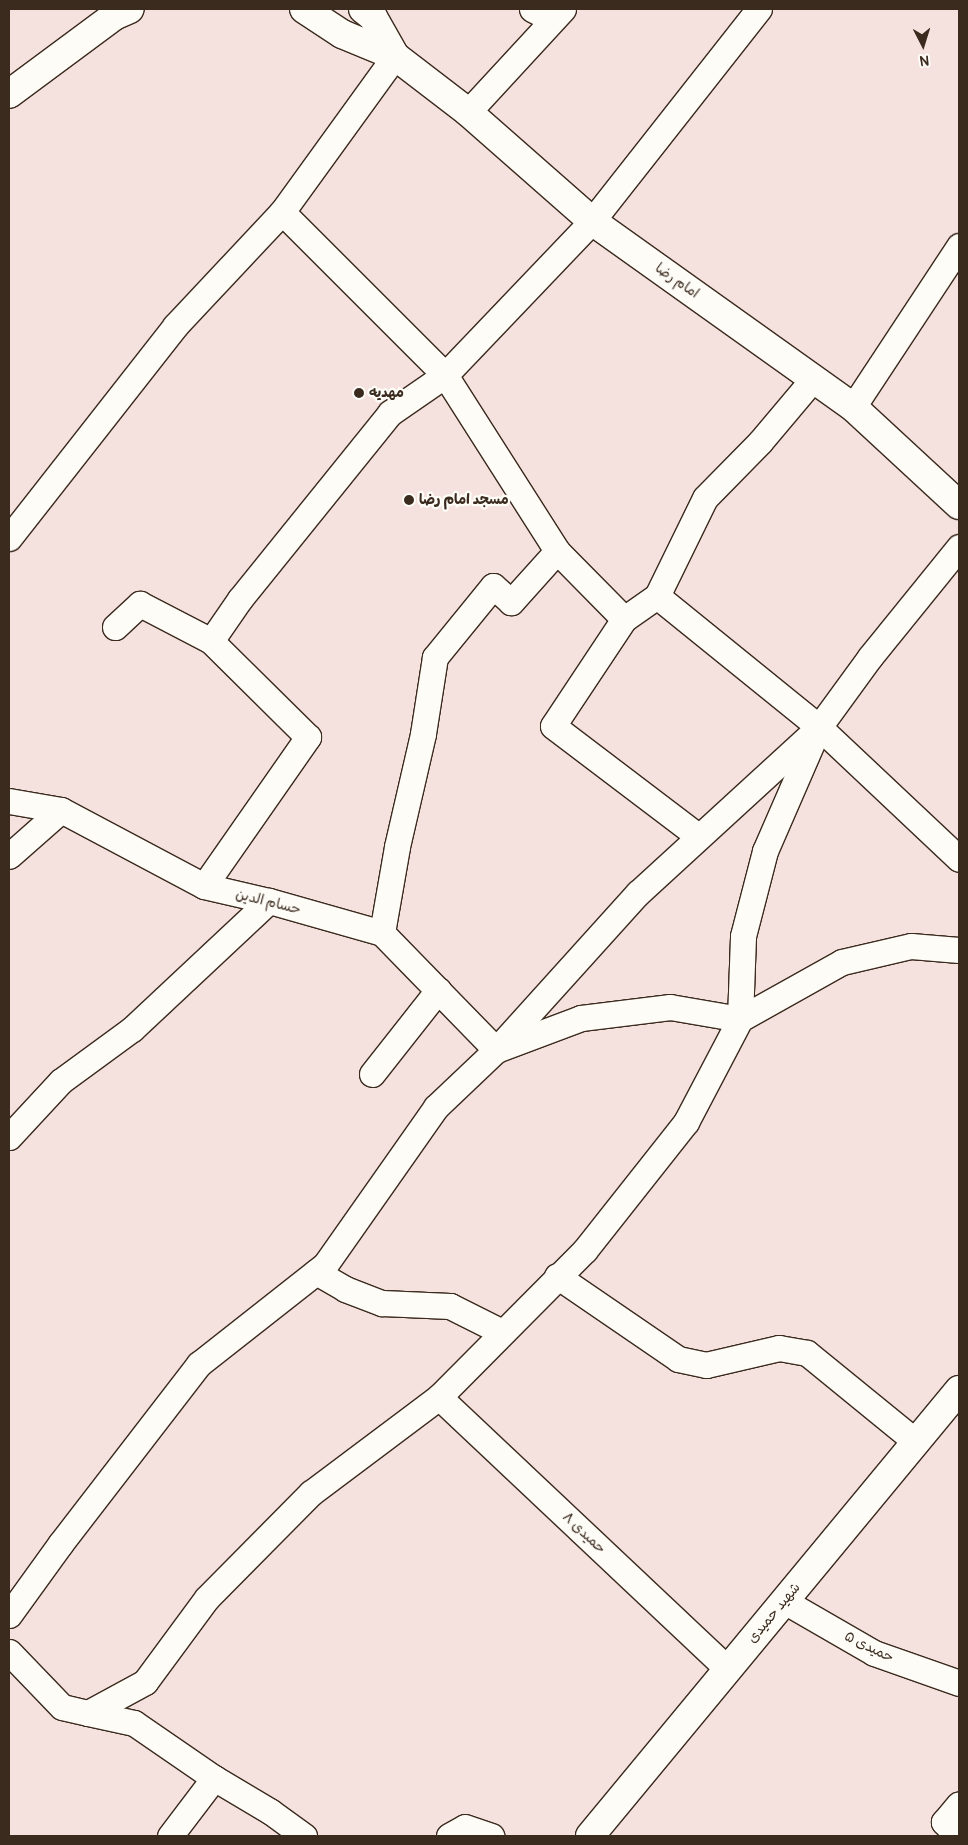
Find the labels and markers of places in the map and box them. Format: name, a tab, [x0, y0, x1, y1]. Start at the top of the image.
place label: مهدیه	[369, 385, 404, 401]
marker: مهدیه	[353, 387, 365, 399]
place label: مسجد امام رضا	[419, 492, 509, 508]
marker: مسجد امام رضا	[403, 494, 415, 506]

